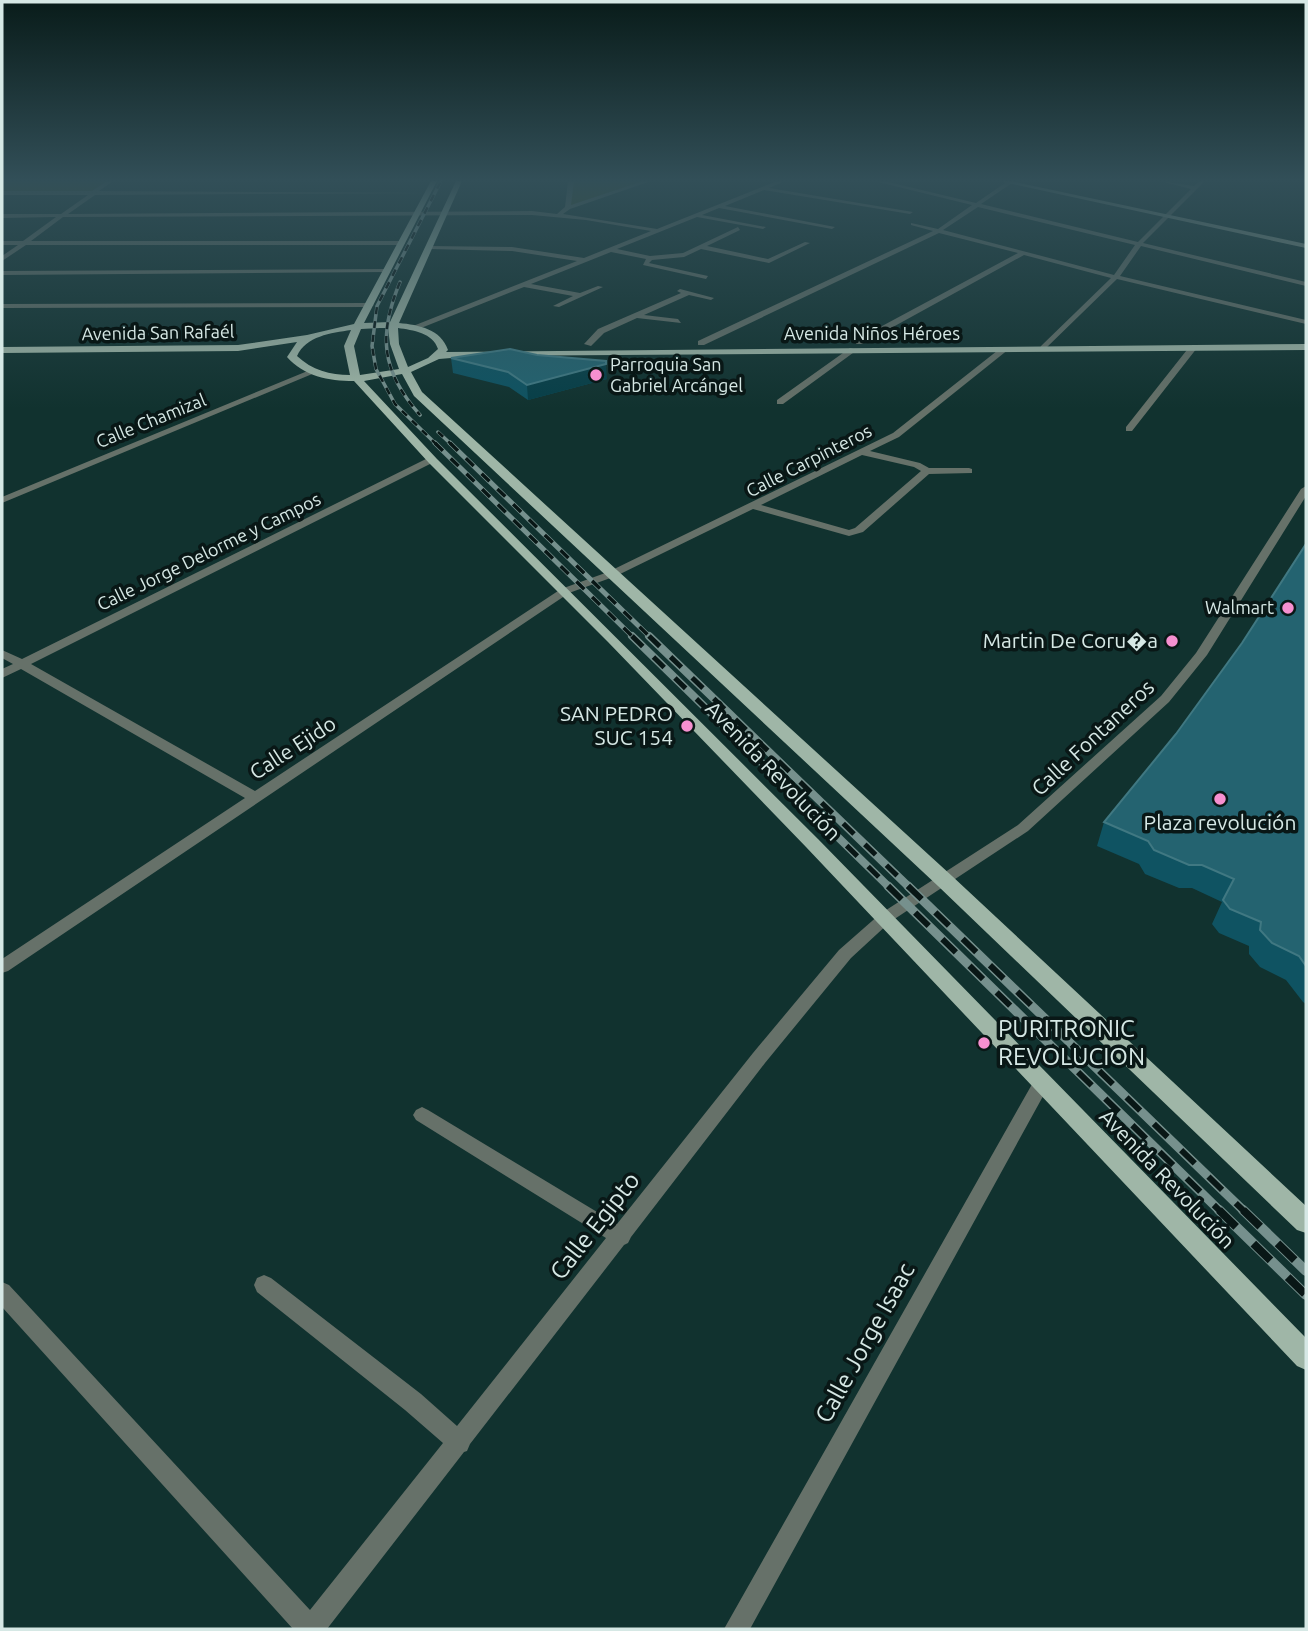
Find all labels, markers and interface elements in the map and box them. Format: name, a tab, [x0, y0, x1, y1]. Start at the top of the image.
street label: Avenida San Rafaél	[81, 321, 235, 343]
street label: Avenida Niños Héroes	[784, 323, 960, 343]
place label: Parroquia San Gabriel Arcángel	[610, 354, 743, 395]
marker: Parroquia San Gabriel Arcángel	[588, 367, 604, 383]
street label: Calle Chamizal	[93, 389, 209, 451]
street label: Calle Carpinteros	[742, 420, 875, 500]
street label: Calle Jorge Delorme y Campos	[94, 488, 324, 614]
place label: Walmart	[1205, 597, 1274, 617]
marker: Walmart	[1280, 600, 1296, 616]
place label: Martin De Coru�a	[983, 628, 1158, 652]
marker: Martin De Coru�a	[1164, 633, 1180, 649]
street label: Calle Fontaneros	[1026, 675, 1158, 800]
street label: Avenida Revolución	[701, 696, 846, 845]
place label: SAN PEDRO SUC 154	[560, 701, 673, 749]
street label: Calle Ejido	[245, 711, 340, 784]
marker: SAN PEDRO SUC 154	[679, 718, 695, 734]
marker: Plaza revolución	[1212, 791, 1228, 807]
place label: Plaza revolución	[1144, 810, 1296, 834]
place label: PURITRONIC REVOLUCION	[998, 1015, 1145, 1070]
marker: PURITRONIC REVOLUCION	[976, 1035, 992, 1051]
street label: Avenida Revolución	[1095, 1104, 1240, 1253]
street label: Calle Egipto	[544, 1167, 645, 1285]
street label: Calle Jorge Isaac	[810, 1258, 920, 1427]

